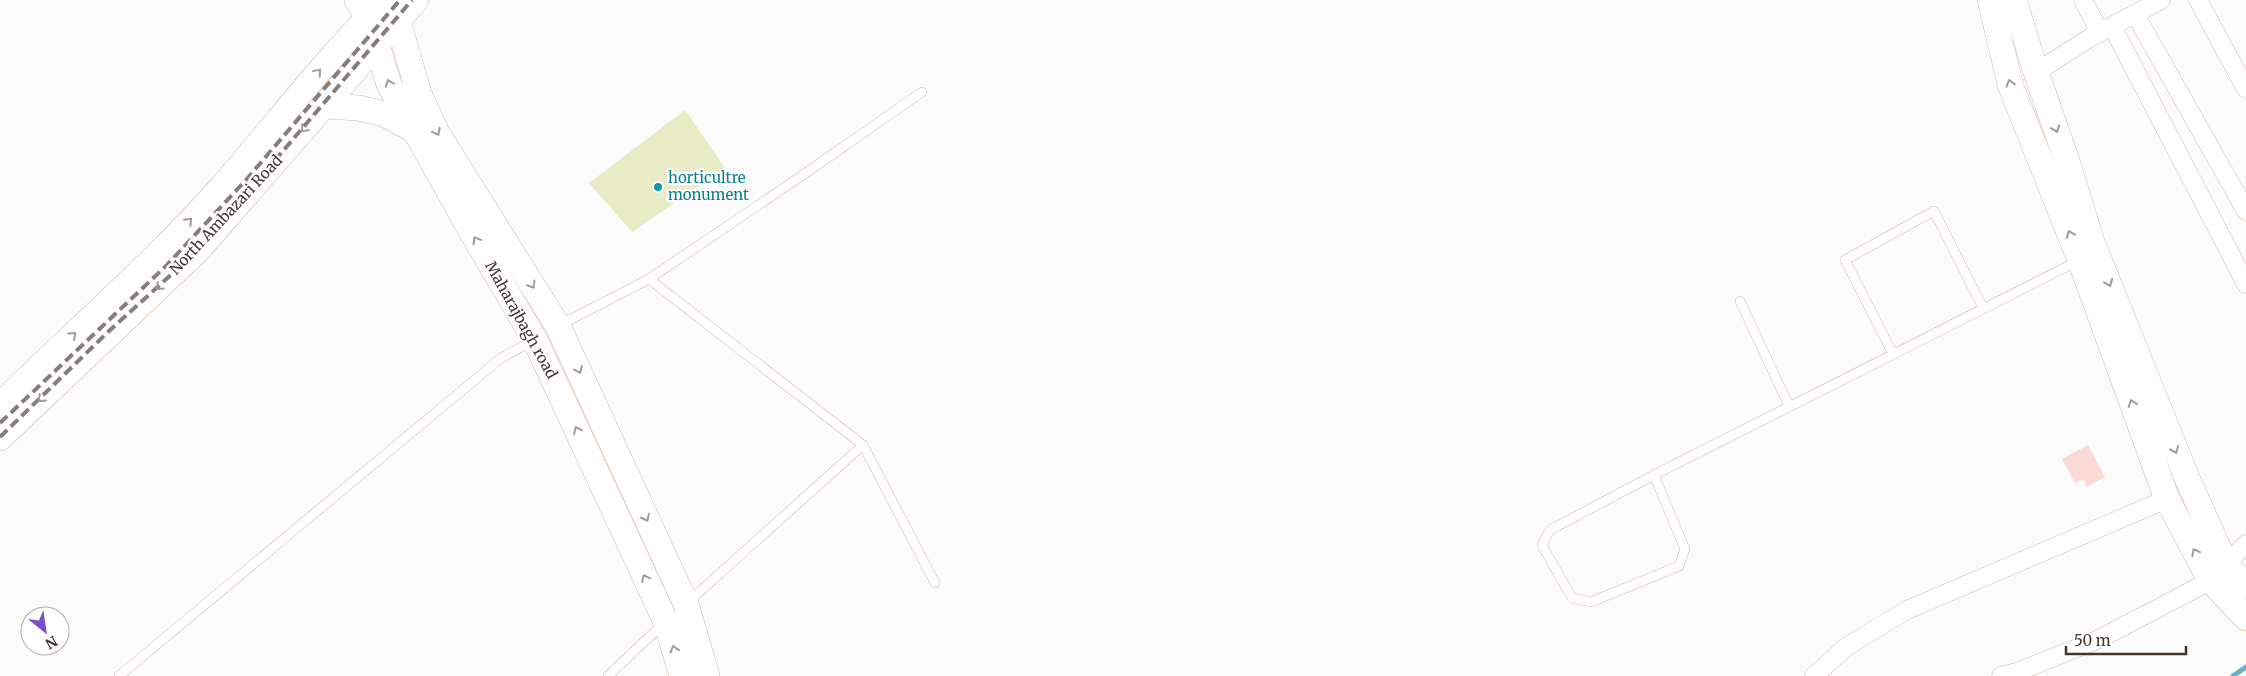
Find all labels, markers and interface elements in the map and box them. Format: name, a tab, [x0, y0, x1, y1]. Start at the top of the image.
one-way arrow	[313, 69, 321, 78]
one-way arrow	[385, 79, 395, 88]
one-way arrow	[2006, 79, 2016, 87]
one-way arrow	[301, 124, 310, 133]
one-way arrow	[2050, 125, 2060, 133]
one-way arrow	[431, 127, 441, 136]
street label: North Ambazari Road	[165, 151, 286, 278]
place label: horticultre monument	[668, 168, 749, 204]
marker: horticultre monument	[652, 181, 664, 193]
one-way arrow	[183, 218, 192, 227]
one-way arrow	[2065, 230, 2076, 239]
one-way arrow	[473, 237, 483, 246]
street label: Maharajbagh road	[481, 258, 562, 382]
one-way arrow	[2102, 278, 2113, 287]
one-way arrow	[526, 280, 536, 289]
one-way arrow	[155, 281, 164, 290]
one-way arrow	[67, 332, 76, 341]
one-way arrow	[572, 365, 583, 374]
one-way arrow	[37, 393, 46, 402]
one-way arrow	[2128, 399, 2138, 408]
one-way arrow	[573, 426, 583, 435]
one-way arrow	[2169, 445, 2180, 454]
one-way arrow	[640, 513, 651, 522]
one-way arrow	[2191, 549, 2201, 558]
one-way arrow	[642, 574, 652, 583]
north arrow	[20, 606, 70, 656]
scale bar	[2066, 624, 2186, 656]
text: 50 m	[2074, 631, 2111, 650]
text: N	[42, 632, 61, 653]
one-way arrow	[670, 645, 680, 654]

